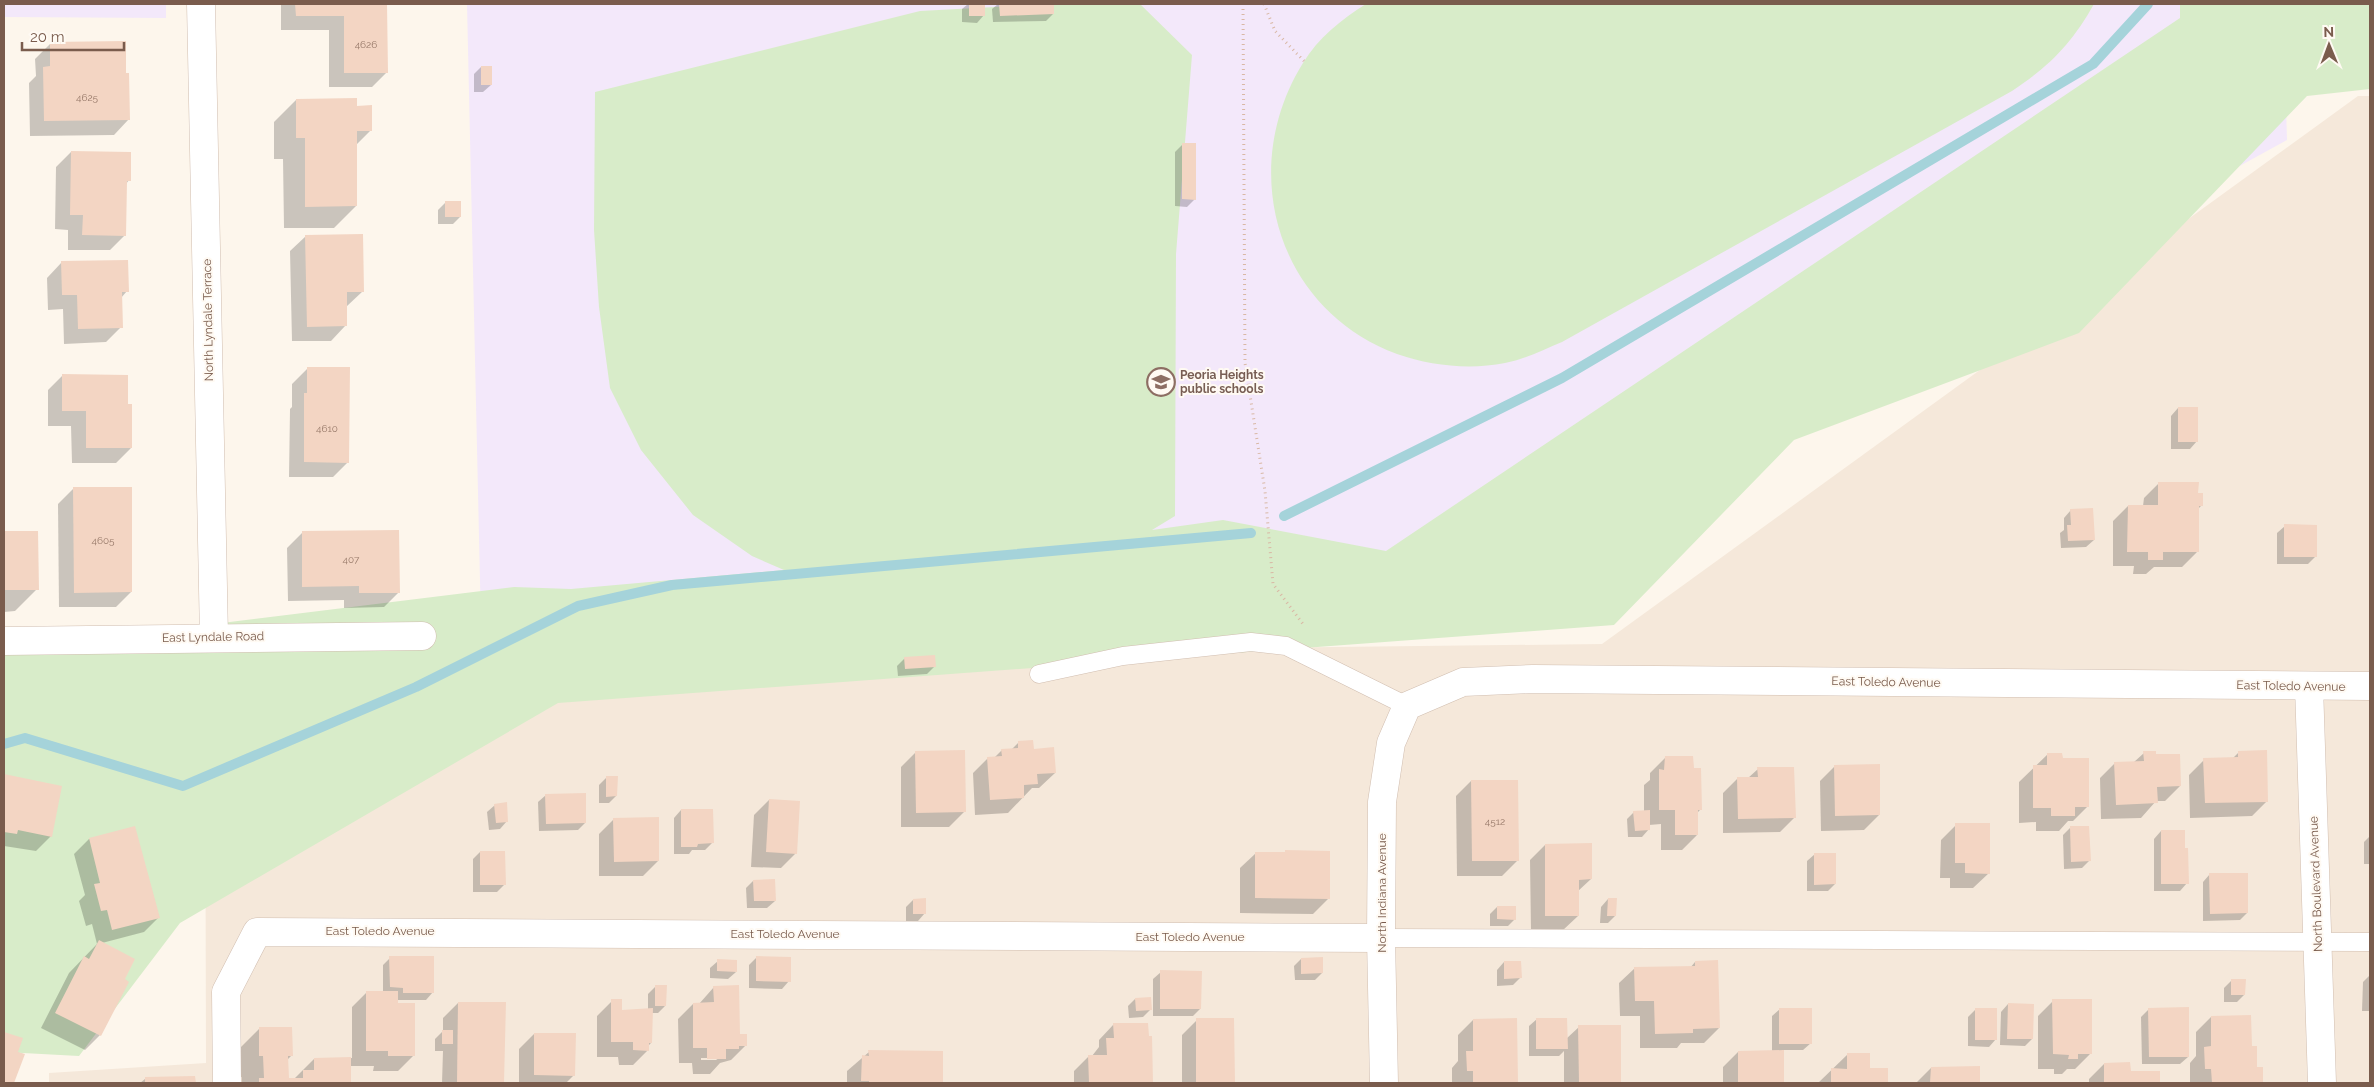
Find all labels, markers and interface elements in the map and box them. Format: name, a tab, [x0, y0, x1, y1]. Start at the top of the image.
scale bar	[22, 20, 125, 52]
north arrow	[2304, 20, 2354, 70]
text: N	[2323, 24, 2334, 40]
text: 20 m	[30, 28, 65, 46]
house number: 4626	[355, 39, 377, 50]
house number: 4625	[76, 92, 99, 103]
street label: North Lyndale Terrace	[200, 259, 216, 381]
school or university icon: Peoria Heights public schools	[1146, 367, 1176, 397]
place label: Peoria Heights public schools	[1180, 368, 1264, 396]
house number: 4610	[316, 423, 338, 434]
house number: 4605	[91, 535, 115, 546]
house number: 407	[343, 554, 360, 565]
street label: East Lyndale Road	[162, 629, 264, 645]
street label: East Toledo Avenue	[1831, 674, 1941, 690]
street label: East Toledo Avenue	[2236, 678, 2346, 694]
house number: 4512	[1485, 816, 1505, 827]
street label: North Boulevard Avenue	[2307, 816, 2325, 952]
street label: North Indiana Avenue	[1375, 833, 1389, 953]
street label: East Toledo Avenue	[325, 924, 435, 938]
street label: East Toledo Avenue	[730, 927, 840, 941]
street label: East Toledo Avenue	[1135, 930, 1245, 944]

